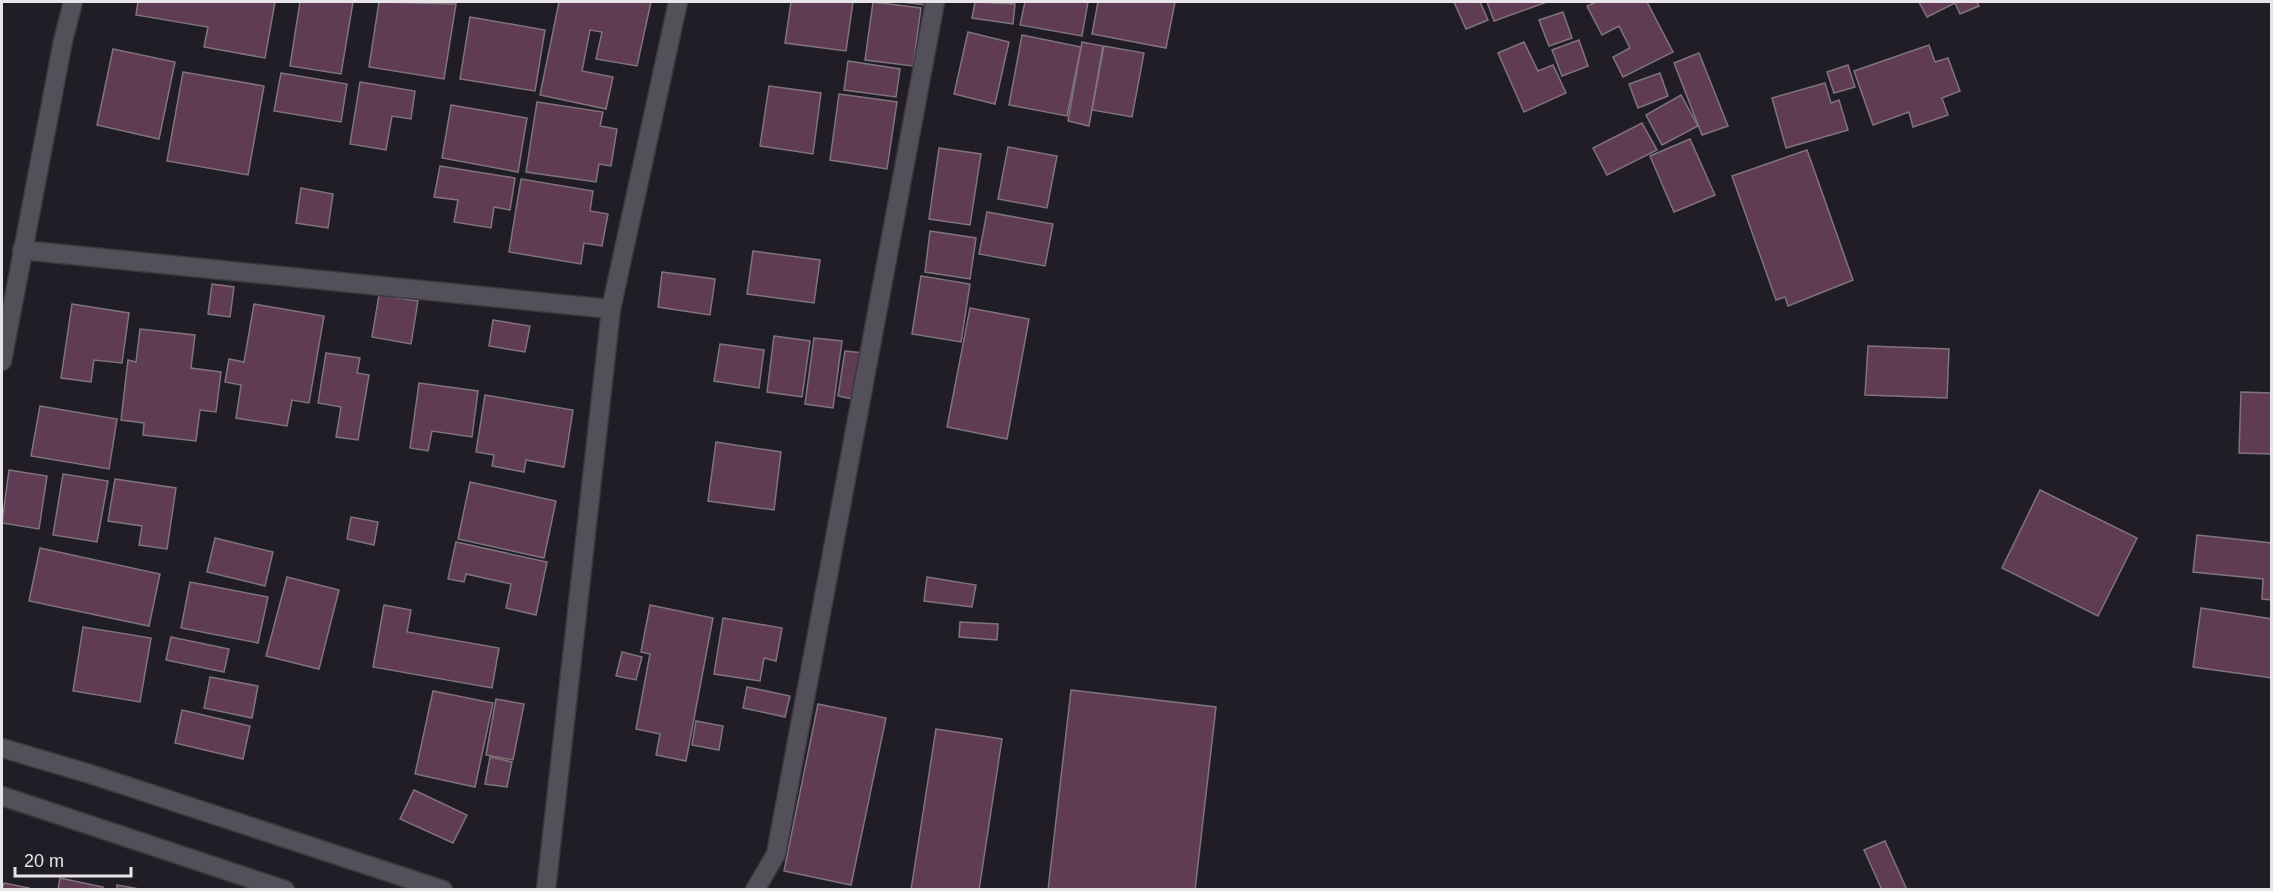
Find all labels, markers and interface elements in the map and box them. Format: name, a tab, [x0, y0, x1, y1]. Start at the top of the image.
scale bar	[15, 840, 130, 878]
text: 20 m	[24, 851, 64, 871]

